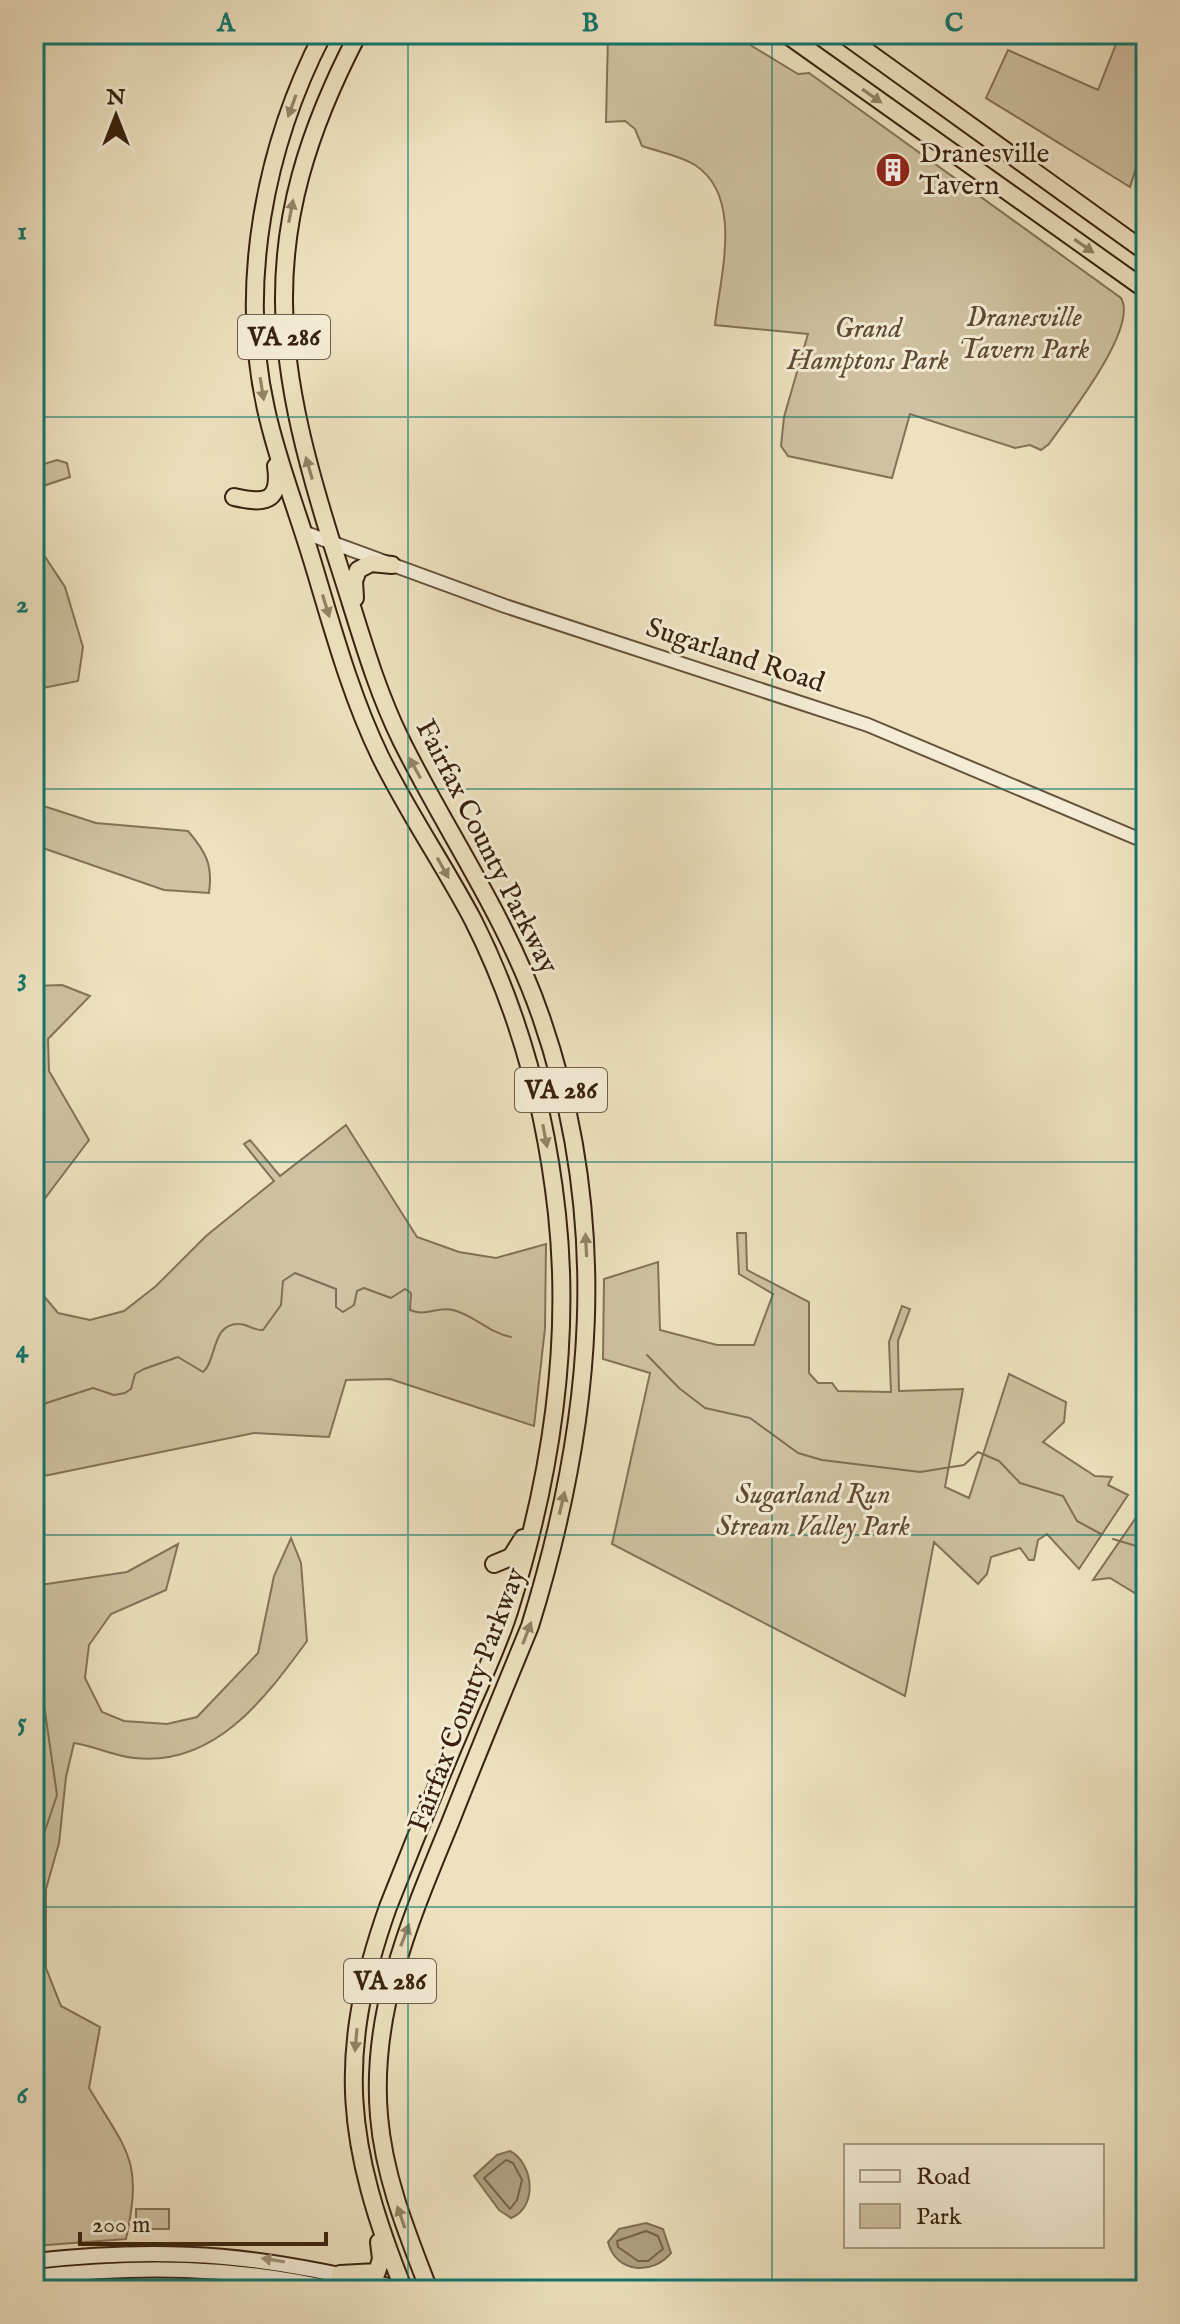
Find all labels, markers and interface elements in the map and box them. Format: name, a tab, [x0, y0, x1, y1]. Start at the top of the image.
text: A	[216, 7, 236, 40]
text: B	[581, 7, 599, 40]
text: C	[945, 7, 964, 40]
north arrow	[76, 76, 156, 156]
text: N	[105, 84, 126, 112]
one-way arrow	[862, 87, 882, 103]
one-way arrow	[285, 94, 298, 118]
place label: Dranesville Tavern	[919, 137, 1050, 204]
building icon: Dranesville Tavern	[874, 151, 912, 189]
one-way arrow	[286, 198, 298, 223]
text: 1	[17, 215, 27, 248]
one-way arrow	[1073, 238, 1095, 254]
park label: Dranesville Tavern Park	[959, 301, 1089, 368]
park label: Grand Hamptons Park	[786, 312, 949, 379]
road number: VA 286	[238, 315, 330, 359]
one-way arrow	[257, 377, 269, 402]
one-way arrow	[302, 455, 315, 479]
text: 2	[16, 588, 28, 621]
one-way arrow	[320, 595, 333, 619]
street label: Sugarland Road	[641, 611, 829, 701]
street label: Fairfax County Parkway	[407, 714, 565, 980]
one-way arrow	[409, 757, 423, 779]
one-way arrow	[436, 857, 450, 879]
text: 3	[17, 961, 27, 994]
road number: VA 286	[515, 1068, 607, 1112]
one-way arrow	[540, 1124, 552, 1149]
one-way arrow	[579, 1232, 592, 1257]
text: 4	[16, 1333, 30, 1366]
park label: Sugarland Run Stream Valley Park	[716, 1478, 910, 1545]
one-way arrow	[556, 1490, 569, 1515]
street label: Fairfax County Parkway	[401, 1563, 535, 1837]
one-way arrow	[521, 1621, 534, 1645]
text: 5	[17, 1706, 27, 1739]
one-way arrow	[399, 1923, 412, 1947]
road number: VA 286	[344, 1959, 436, 2003]
one-way arrow	[349, 2028, 362, 2053]
text: 6	[17, 2079, 29, 2112]
legend	[844, 2144, 1104, 2248]
text: Road	[916, 2162, 970, 2193]
scale bar	[80, 2196, 326, 2246]
text: Park	[916, 2202, 962, 2233]
one-way arrow	[395, 2205, 407, 2229]
text: 200 m	[92, 2210, 151, 2241]
one-way arrow	[260, 2254, 285, 2266]

